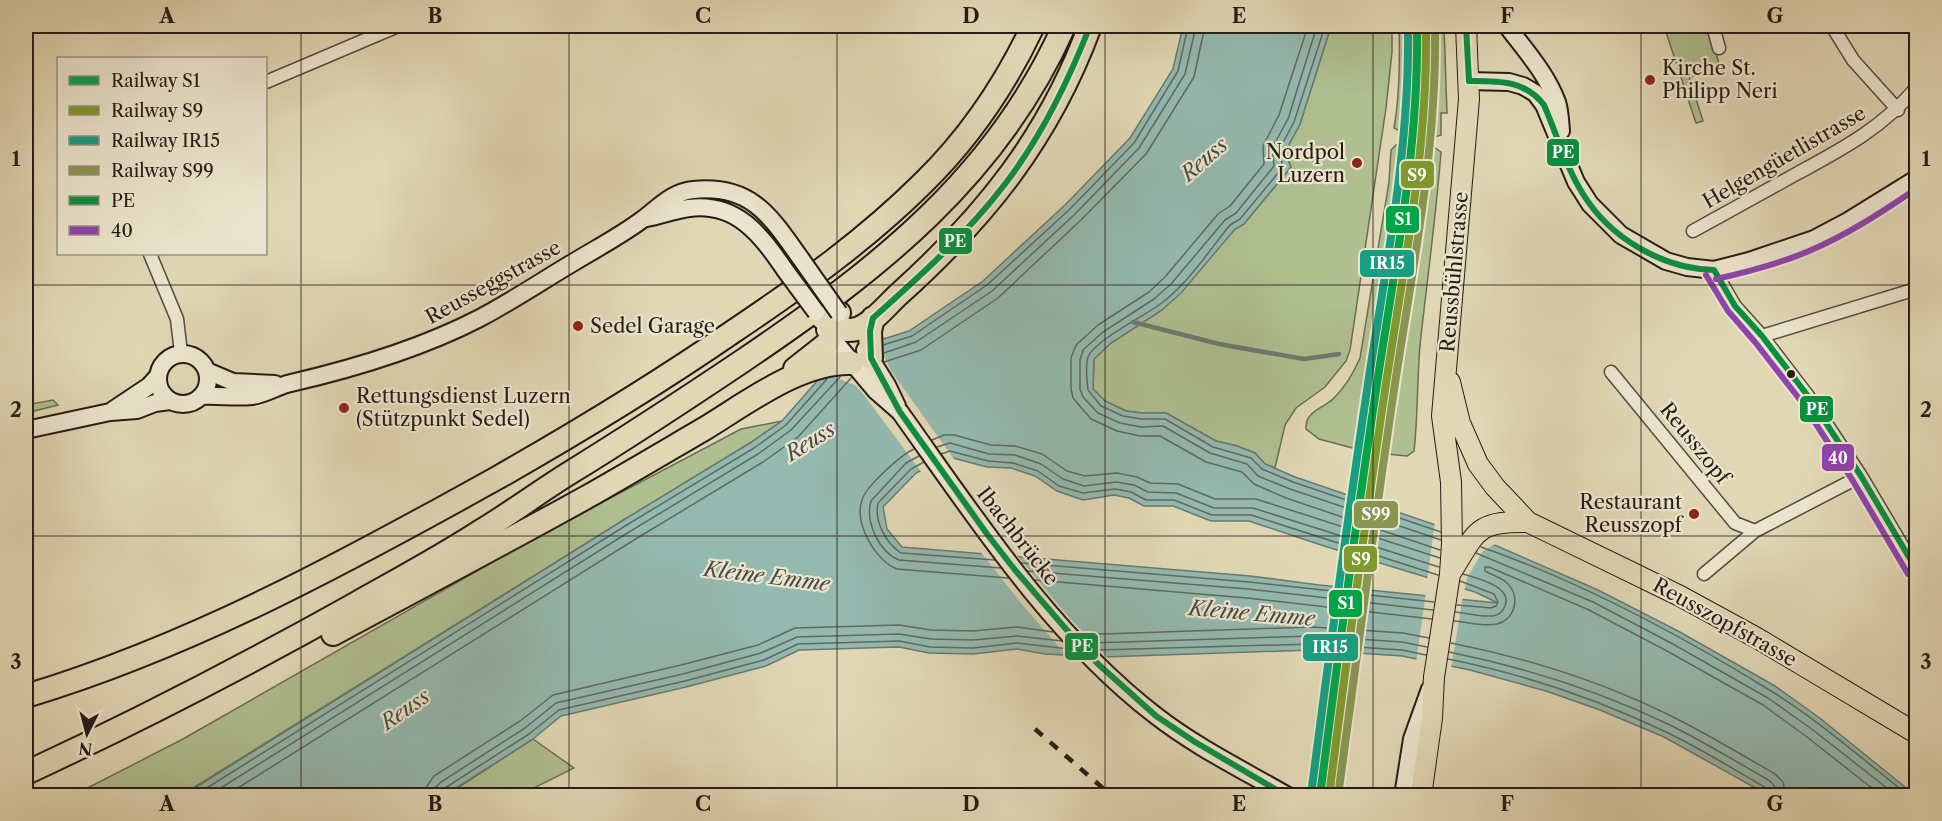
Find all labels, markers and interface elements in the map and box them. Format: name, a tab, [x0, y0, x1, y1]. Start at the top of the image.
text: A	[158, 4, 175, 28]
text: B	[428, 4, 443, 28]
text: C	[695, 4, 711, 28]
text: D	[962, 4, 980, 28]
text: E	[1232, 4, 1246, 28]
text: F	[1500, 4, 1514, 28]
text: G	[1767, 4, 1784, 28]
place label: Kirche St. Philipp Neri	[1662, 56, 1778, 103]
legend	[57, 57, 267, 255]
text: Railway S1	[111, 70, 201, 92]
marker: Kirche St. Philipp Neri	[1643, 73, 1657, 87]
text: Railway S9	[111, 100, 203, 122]
street label: Helgengüetlistrasse	[1698, 101, 1870, 213]
text: Railway IR15	[111, 130, 220, 152]
water label: Reuss	[1174, 131, 1233, 188]
line badge: PE	[1546, 138, 1580, 167]
place label: Nordpol Luzern	[1266, 140, 1345, 187]
text: PE	[1552, 142, 1574, 162]
text: 1	[12, 147, 21, 171]
text: 1	[1922, 147, 1931, 171]
marker: Nordpol Luzern	[1350, 156, 1364, 170]
text: Railway S99	[111, 160, 214, 182]
line badge: S9	[1400, 160, 1435, 189]
text: S9	[1407, 165, 1427, 185]
text: PE	[111, 190, 135, 212]
street label: Reussbühlstrasse	[1435, 191, 1473, 353]
line badge: S1	[1385, 205, 1420, 234]
text: S1	[1394, 209, 1413, 229]
text: 40	[111, 220, 133, 242]
line badge: PE	[938, 227, 973, 255]
text: PE	[944, 231, 966, 251]
street label: Reusseggstrasse	[421, 235, 565, 329]
line badge: IR15	[1359, 249, 1415, 278]
text: IR15	[1369, 253, 1405, 273]
place label: Sedel Garage	[590, 314, 715, 338]
marker: Sedel Garage	[571, 319, 585, 333]
unlabelled marker	[1785, 368, 1797, 380]
place label: Rettungsdienst Luzern (Stützpunkt Sedel)	[356, 384, 571, 431]
line badge: PE	[1799, 395, 1834, 423]
text: 2	[10, 398, 22, 422]
street label: Reusszopf	[1655, 398, 1737, 491]
text: 2	[1920, 398, 1932, 422]
text: PE	[1806, 399, 1828, 419]
marker: Rettungsdienst Luzern (Stützpunkt Sedel)	[337, 401, 351, 415]
water label: Reuss	[779, 416, 840, 467]
line badge: 40	[1821, 443, 1855, 472]
text: 40	[1828, 448, 1848, 468]
street label: Ibachbrücke	[972, 482, 1064, 590]
place label: Restaurant Reusszopf	[1579, 490, 1685, 537]
line badge: S99	[1353, 500, 1399, 529]
text: S99	[1361, 504, 1391, 524]
marker: Restaurant Reusszopf	[1687, 507, 1701, 521]
line badge: S9	[1343, 545, 1378, 573]
text: S9	[1351, 549, 1371, 569]
water label: Kleine Emme	[701, 556, 832, 596]
street label: Reusszopfstrasse	[1649, 573, 1801, 671]
line badge: S1	[1328, 589, 1363, 618]
text: S1	[1337, 593, 1356, 613]
water label: Kleine Emme	[1186, 595, 1317, 631]
line badge: PE	[1064, 632, 1099, 661]
line badge: IR15	[1302, 633, 1359, 662]
text: PE	[1071, 636, 1093, 656]
text: IR15	[1312, 637, 1348, 657]
text: 3	[10, 650, 22, 674]
text: 3	[1920, 650, 1932, 674]
water label: Reuss	[374, 683, 435, 736]
north arrow	[57, 704, 117, 764]
text: N	[77, 738, 93, 760]
text: A	[158, 792, 175, 816]
text: B	[428, 792, 443, 816]
text: C	[695, 792, 711, 816]
text: D	[962, 792, 980, 816]
text: E	[1232, 792, 1246, 816]
text: F	[1500, 792, 1514, 816]
text: G	[1767, 792, 1784, 816]

